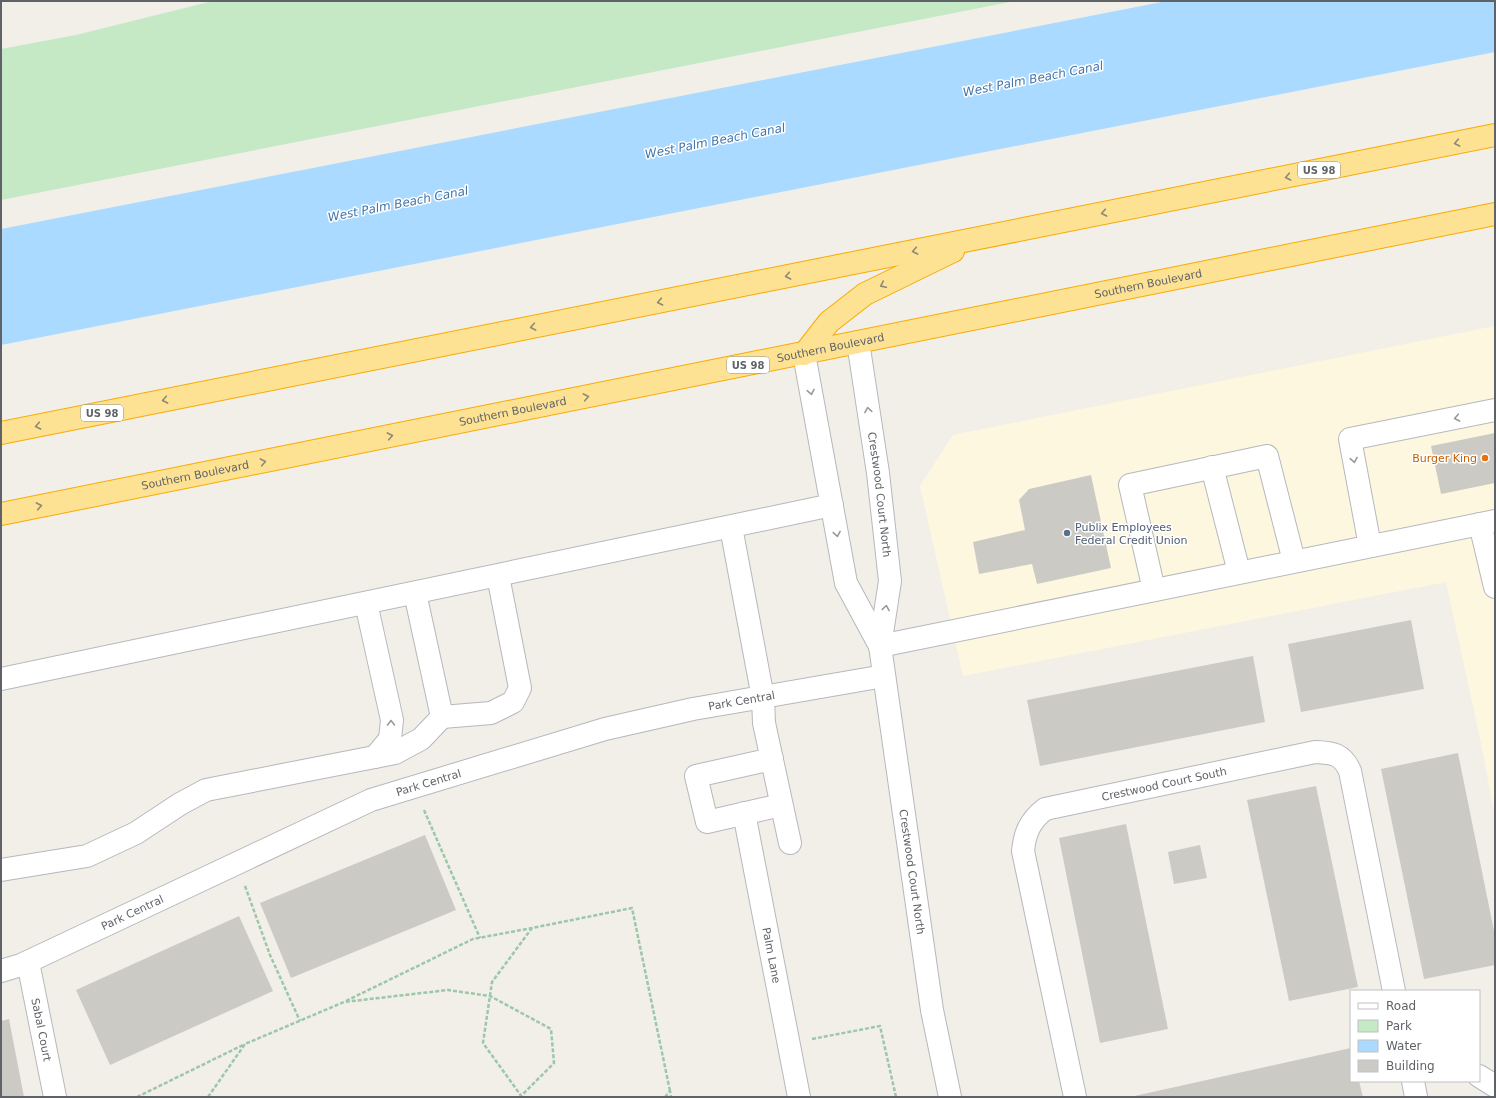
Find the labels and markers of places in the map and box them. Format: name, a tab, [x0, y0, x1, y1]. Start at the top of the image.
place label: Burger King	[1412, 452, 1477, 465]
marker: Burger King	[1480, 453, 1490, 463]
place label: Publix Employees Federal Credit Union	[1075, 521, 1187, 547]
marker: Publix Employees Federal Credit Union	[1062, 528, 1072, 538]

